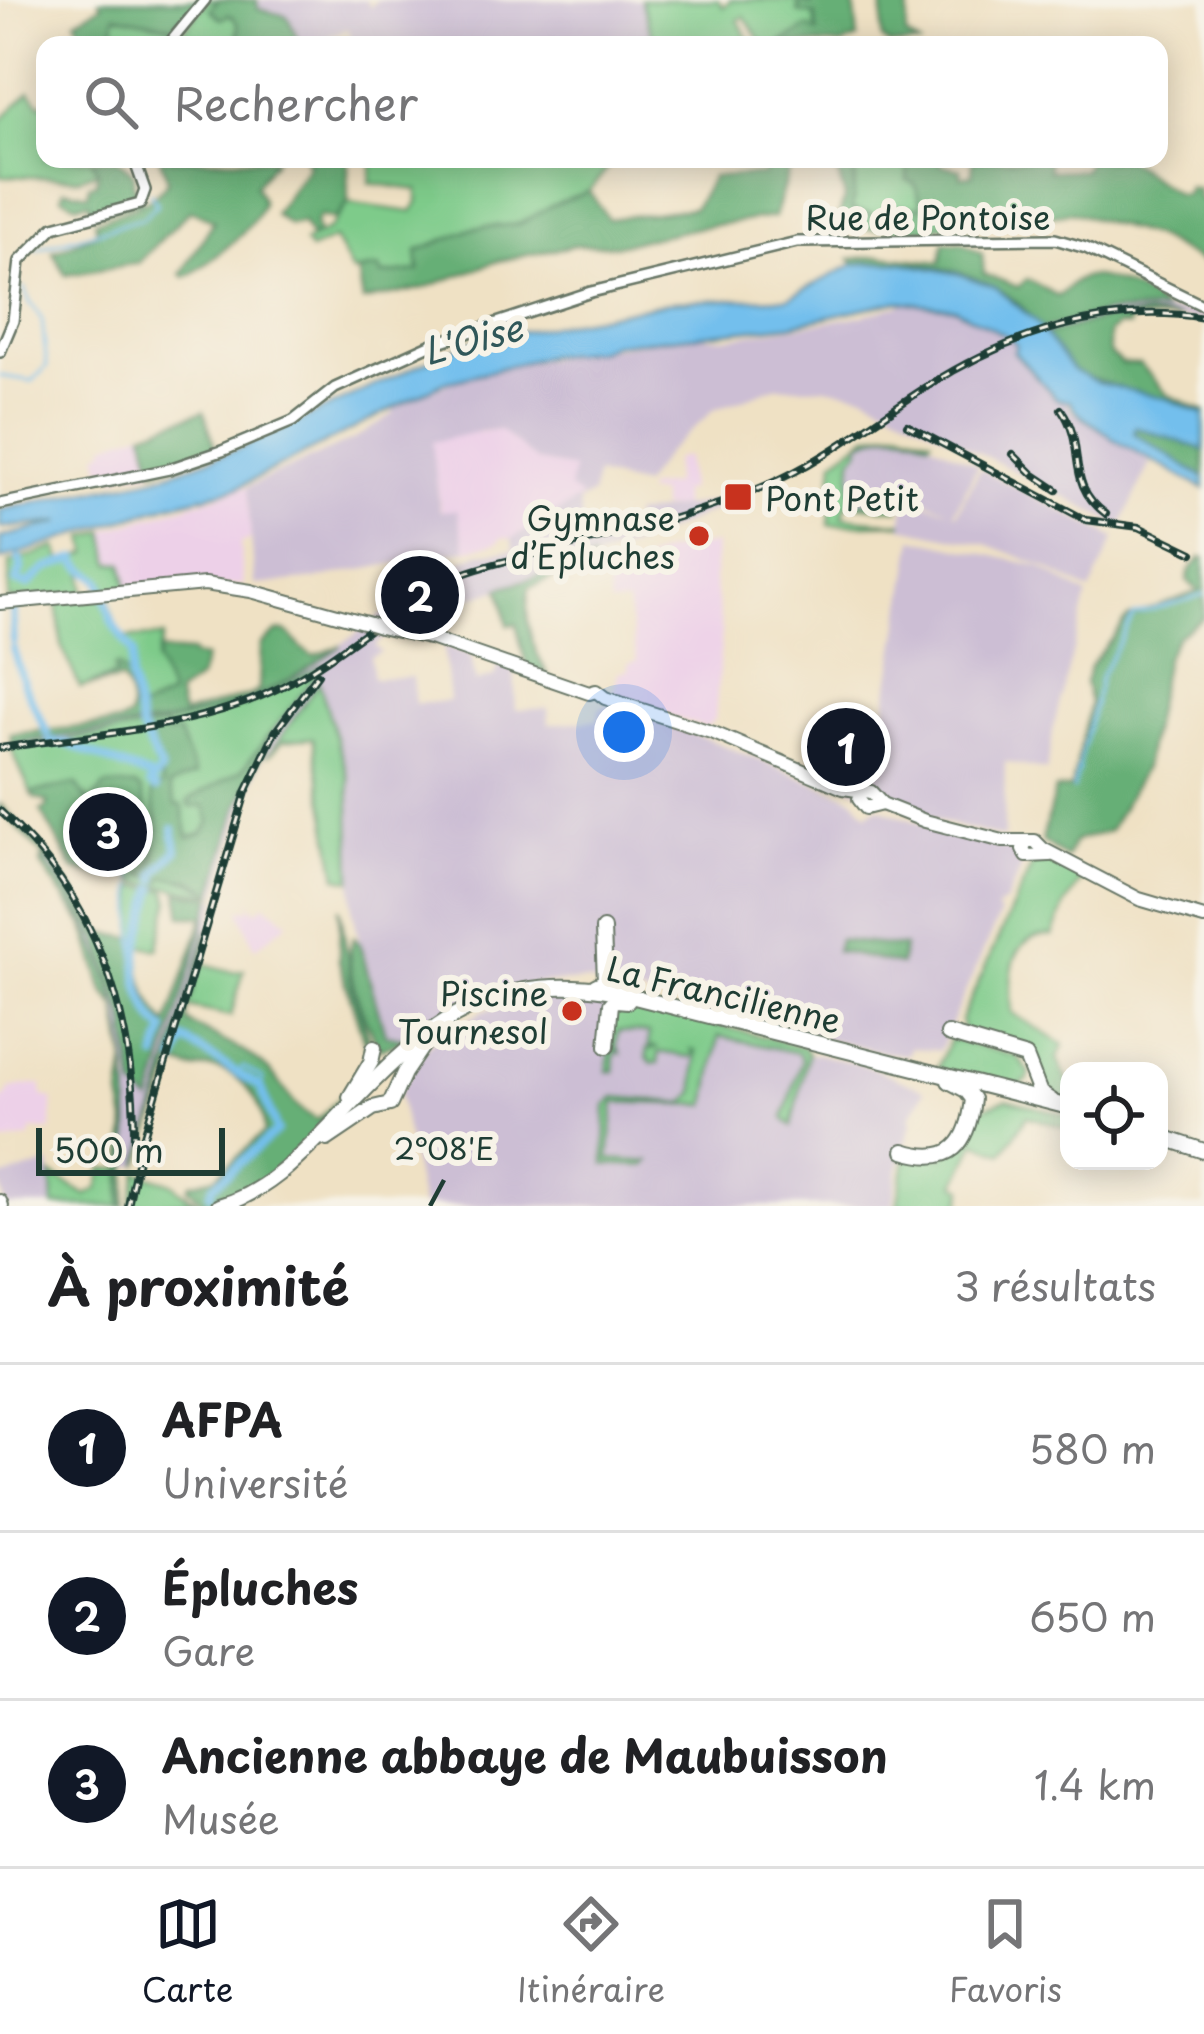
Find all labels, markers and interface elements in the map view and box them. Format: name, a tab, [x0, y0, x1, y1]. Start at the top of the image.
search box	[36, 36, 1168, 168]
text: Rechercher	[174, 68, 418, 136]
icon: search	[78, 69, 144, 135]
street label: Rue de Pontoise	[805, 191, 1051, 241]
water label: L'Oise	[416, 298, 530, 377]
place label: Pont Petit	[765, 472, 919, 522]
marker: Pont Petit	[722, 481, 754, 513]
place label: Gymnase d’Epluches	[510, 492, 675, 580]
marker: Gymnase d’Epluches	[686, 523, 712, 549]
pin: 2	[381, 550, 459, 640]
your location	[594, 702, 654, 762]
pin: 1	[807, 702, 885, 792]
pin: 3	[69, 787, 147, 877]
street label: La Francilienne	[602, 942, 846, 1044]
place label: Piscine Tournesol	[398, 967, 548, 1055]
marker: Piscine Tournesol	[559, 998, 585, 1024]
map controls	[1060, 1062, 1168, 1170]
button: locate	[1060, 1062, 1168, 1170]
scale bar	[36, 1122, 225, 1175]
text: 500 m	[54, 1124, 164, 1174]
text: 2°08'E	[394, 1125, 494, 1170]
text: À proximité	[48, 1246, 349, 1323]
text: 3 résultats	[954, 1255, 1156, 1314]
text: AFPA	[162, 1384, 283, 1452]
text: 1	[78, 1418, 96, 1477]
text: 580 m	[1029, 1418, 1156, 1477]
text: Université	[162, 1452, 348, 1511]
text: Épluches	[162, 1552, 358, 1620]
text: 2	[73, 1586, 101, 1645]
text: 650 m	[1029, 1586, 1156, 1645]
text: Gare	[162, 1620, 255, 1679]
text: Ancienne abbaye de Maubuisson	[162, 1720, 888, 1788]
text: 3	[74, 1754, 100, 1813]
text: 1.4 km	[1034, 1754, 1156, 1813]
text: Musée	[162, 1788, 280, 1847]
tab: Carte	[142, 1891, 233, 2013]
tab: Itinéraire	[517, 1891, 665, 2013]
tab: Favoris	[949, 1891, 1062, 2013]

